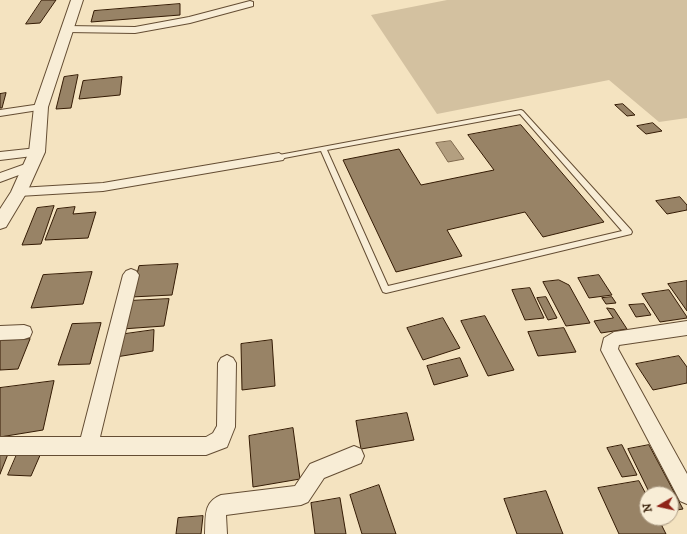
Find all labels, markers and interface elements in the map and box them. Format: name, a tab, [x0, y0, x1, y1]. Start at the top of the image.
north arrow	[639, 486, 679, 526]
text: N	[641, 502, 656, 513]

